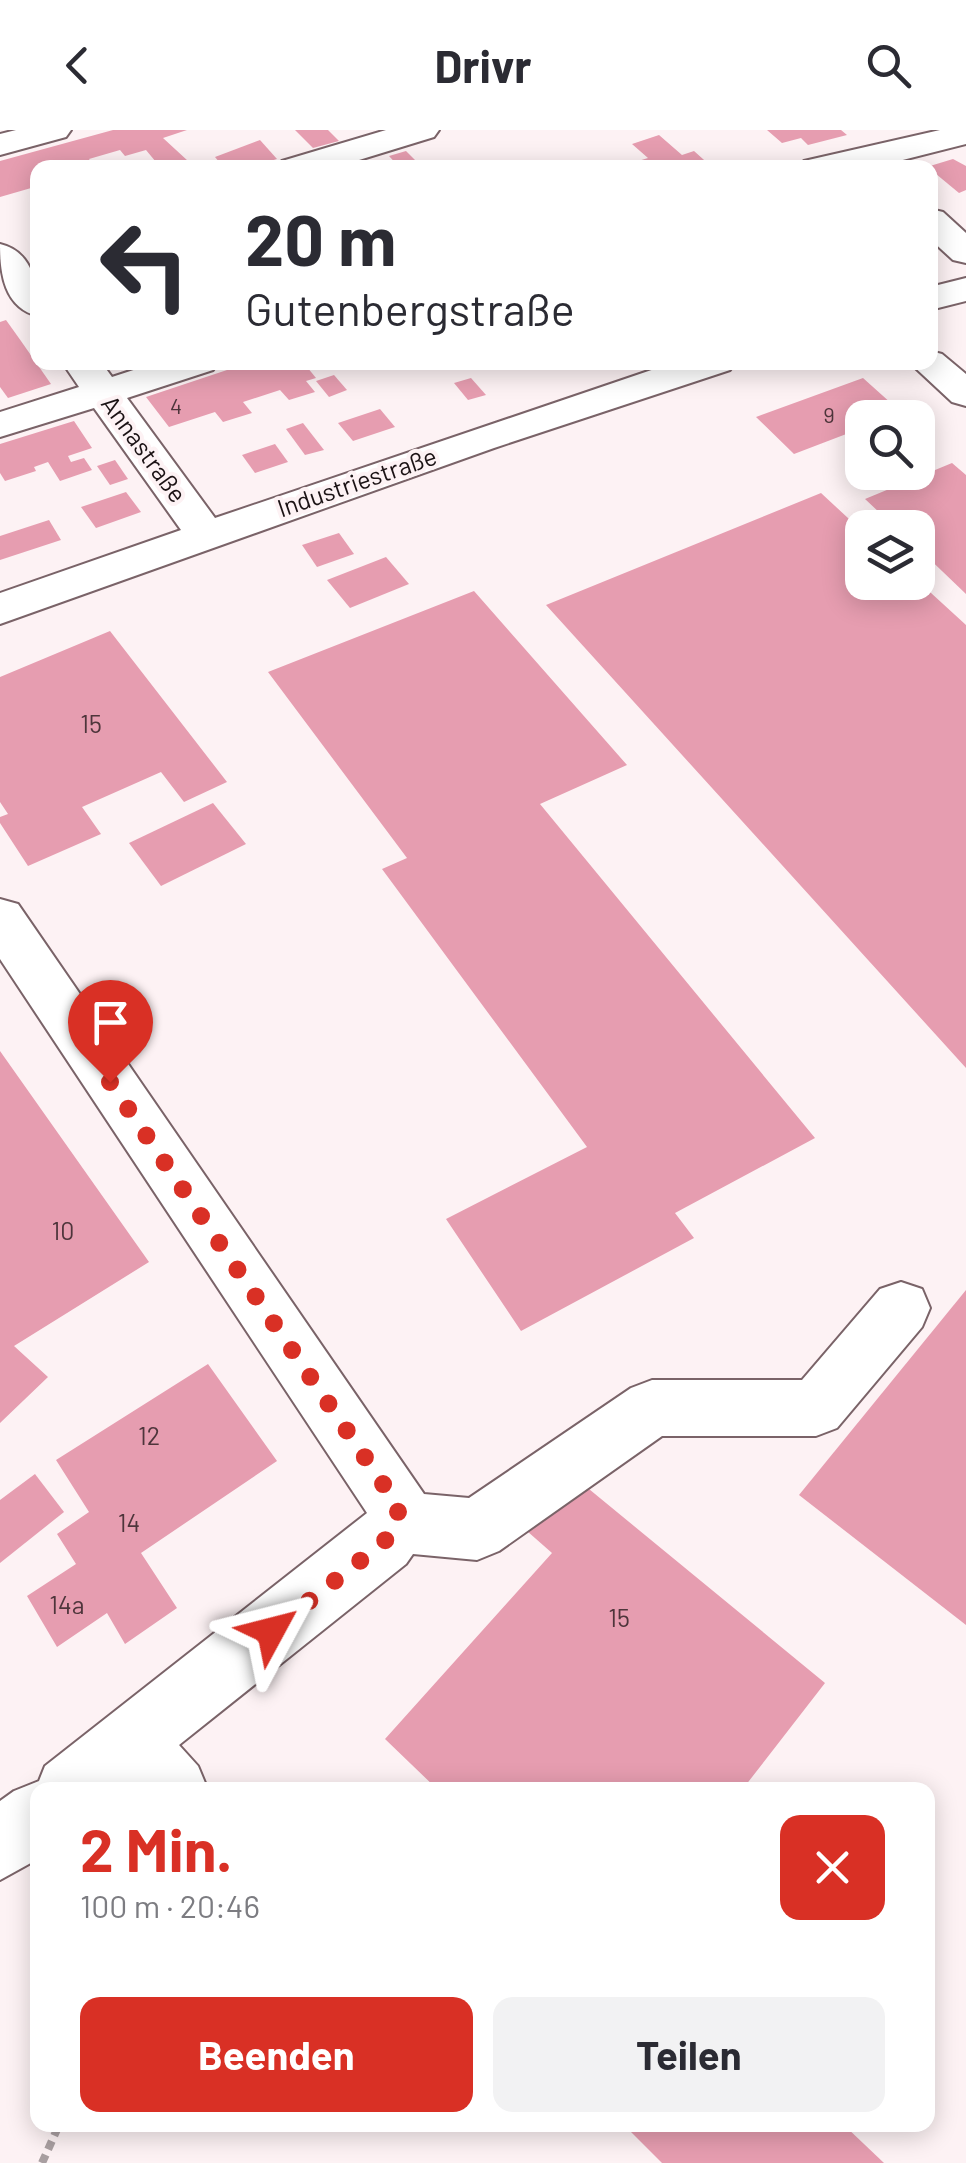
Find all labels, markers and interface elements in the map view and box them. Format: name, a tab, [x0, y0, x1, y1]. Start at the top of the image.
icon: back	[50, 38, 105, 93]
text: Drivr	[434, 38, 532, 92]
icon: search	[861, 38, 916, 93]
text: 20 m	[245, 196, 397, 280]
icon: left	[80, 200, 210, 330]
text: Gutenbergstraße	[245, 281, 575, 335]
street label: Annastraße	[96, 389, 194, 508]
house number: 4	[170, 392, 182, 418]
map controls	[845, 400, 935, 600]
button: search	[845, 400, 935, 490]
house number: 9	[823, 401, 835, 427]
street label: Industriestraße	[273, 440, 440, 522]
button: layers	[845, 510, 935, 600]
house number: 15	[80, 708, 102, 738]
pin	[68, 980, 153, 1083]
icon: arrive	[83, 995, 138, 1050]
house number: 10	[52, 1215, 74, 1245]
house number: 12	[138, 1420, 160, 1450]
house number: 14	[118, 1507, 140, 1537]
position arrow	[219, 1579, 323, 1683]
house number: 14a	[49, 1589, 85, 1619]
house number: 15	[608, 1602, 630, 1632]
text: 2 Min.	[80, 1812, 232, 1884]
button: close	[780, 1815, 885, 1920]
text: 100 m · 20:46	[80, 1886, 260, 1924]
button: Beenden	[80, 1997, 473, 2112]
button: Teilen	[493, 1997, 885, 2112]

